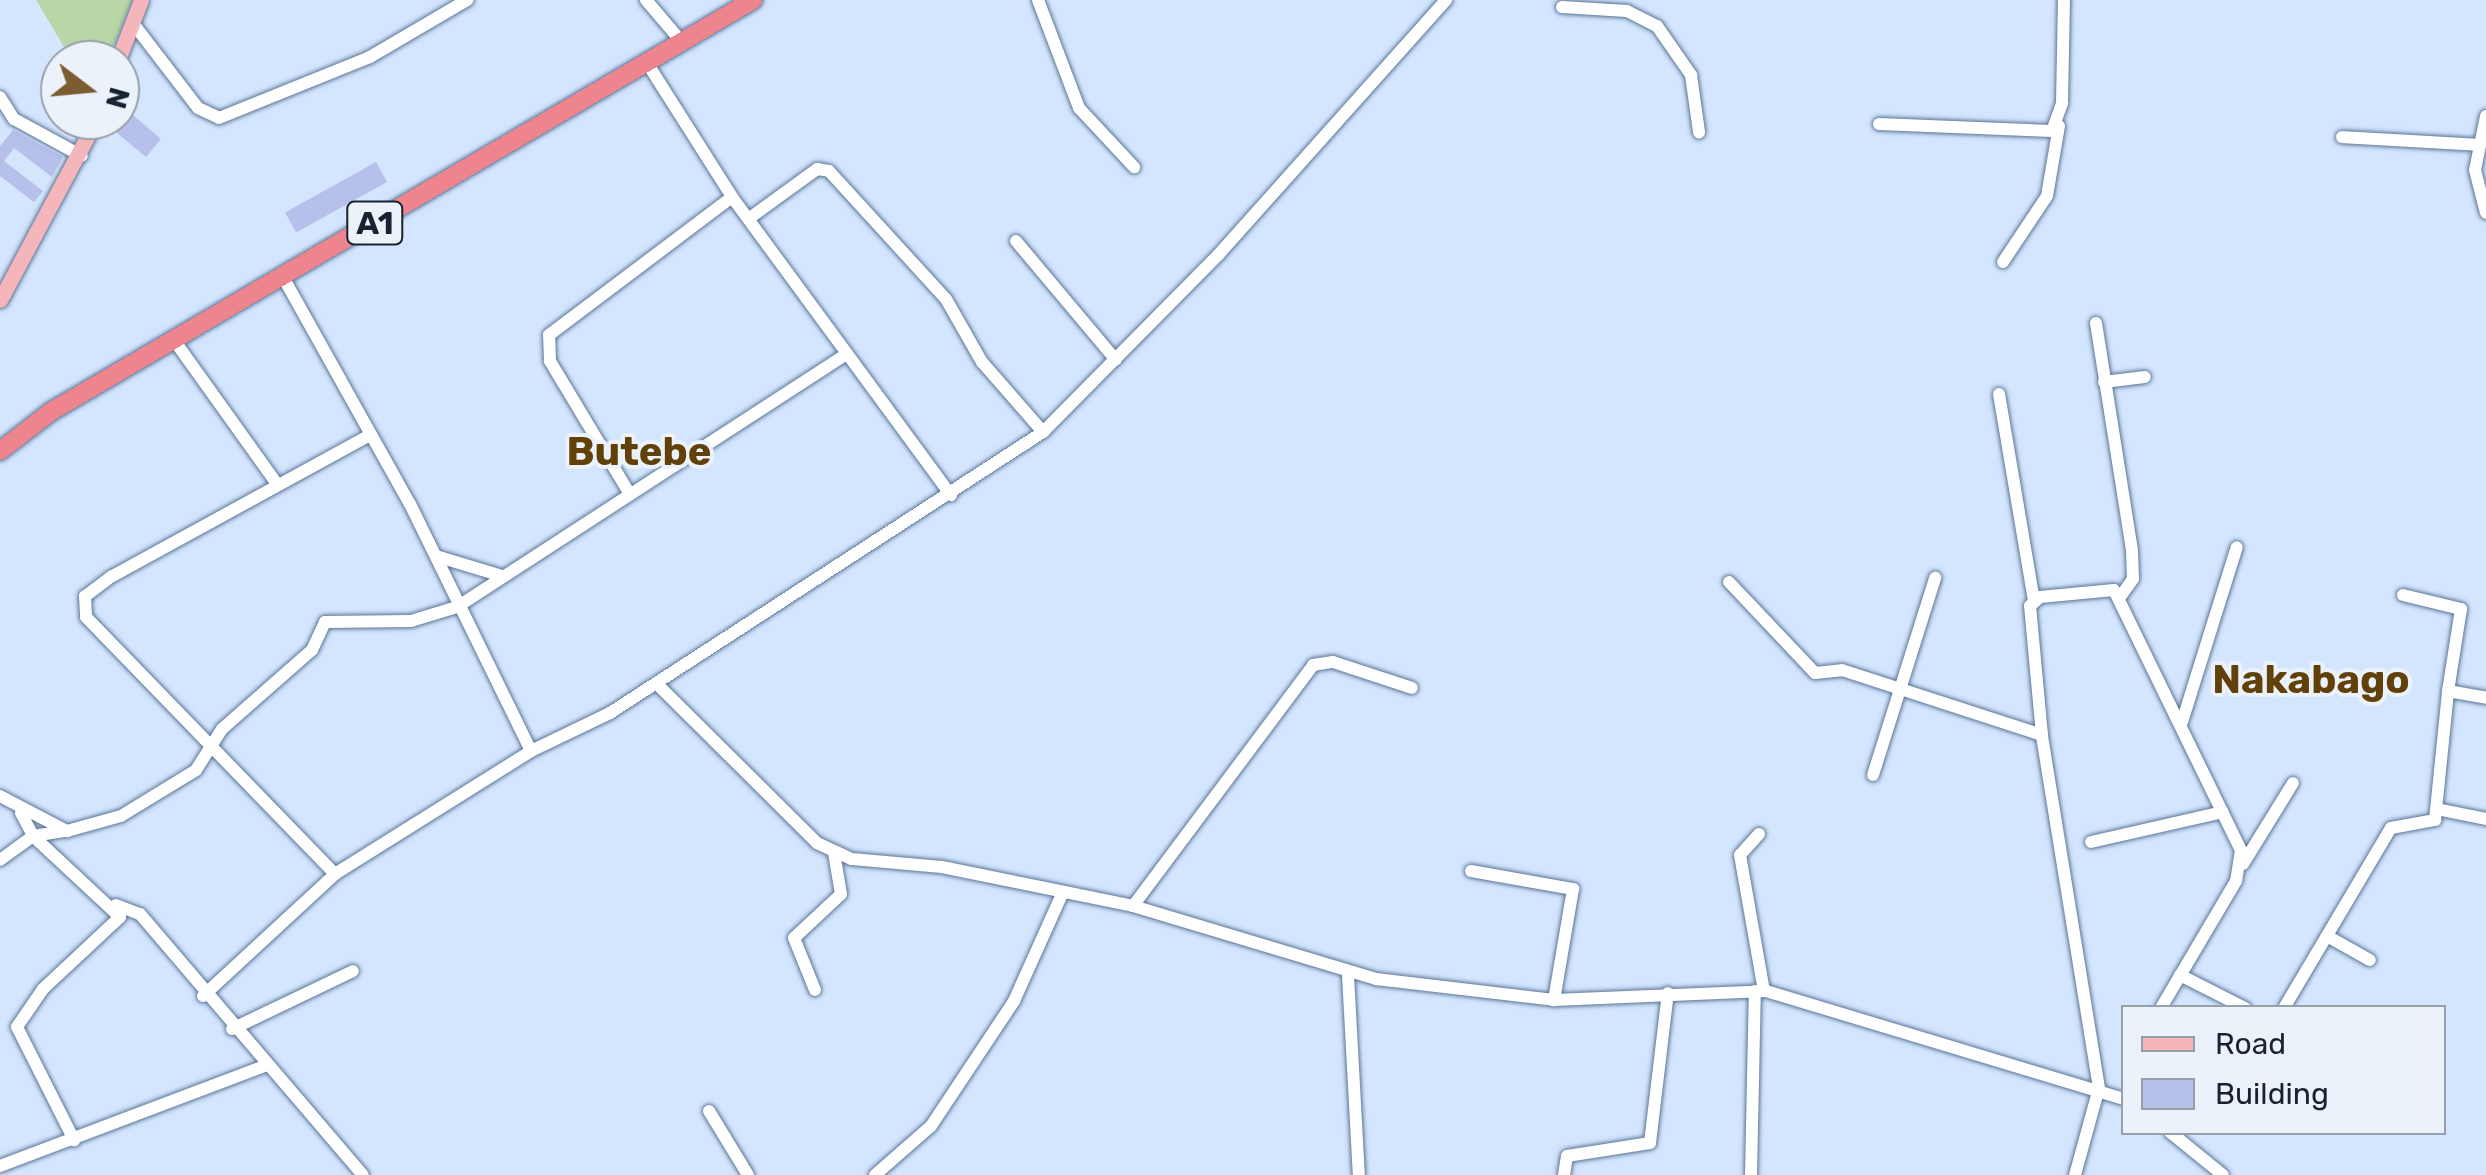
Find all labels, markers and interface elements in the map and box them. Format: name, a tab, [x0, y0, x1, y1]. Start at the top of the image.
north arrow	[40, 40, 140, 140]
text: N	[99, 84, 136, 112]
road number: A1	[345, 196, 405, 250]
district label: Butebe	[566, 428, 712, 476]
district label: Nakabago	[2212, 656, 2410, 704]
legend	[2121, 1005, 2446, 1135]
text: Road	[2215, 1026, 2286, 1062]
text: Building	[2215, 1076, 2329, 1112]

